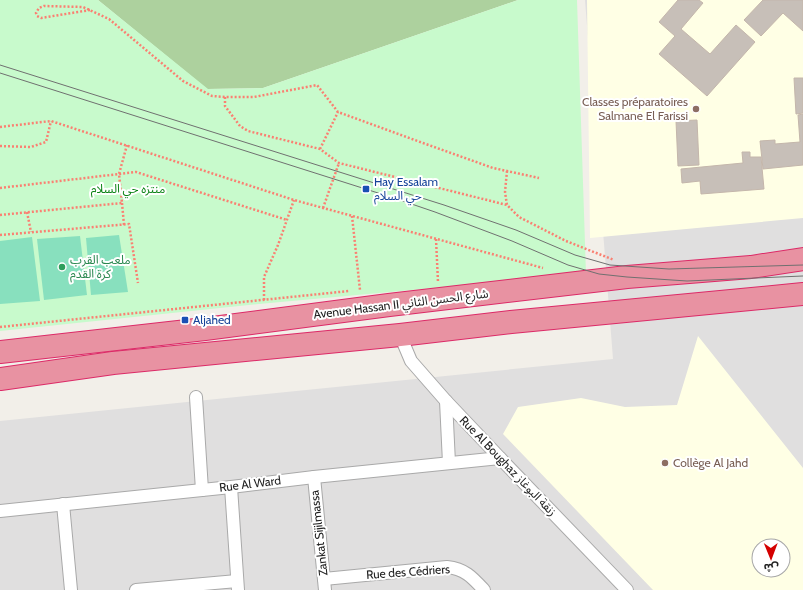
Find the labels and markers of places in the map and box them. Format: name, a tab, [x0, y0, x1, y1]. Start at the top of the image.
place label: Classes préparatoires Salmane El Farissi	[582, 94, 688, 123]
marker: Classes préparatoires Salmane El Farissi	[691, 104, 701, 114]
place label: Hay Essalam حي السلام	[374, 174, 438, 206]
marker: Hay Essalam حي السلام	[361, 184, 371, 194]
place label: ملعب القرب كرة القدم	[70, 252, 131, 283]
marker: ملعب القرب كرة القدم	[57, 262, 67, 272]
place label: Aljahed	[193, 312, 231, 327]
marker: Aljahed	[180, 315, 190, 325]
place label: Collège Al Jahd	[673, 455, 748, 470]
marker: Collège Al Jahd	[660, 458, 670, 468]

